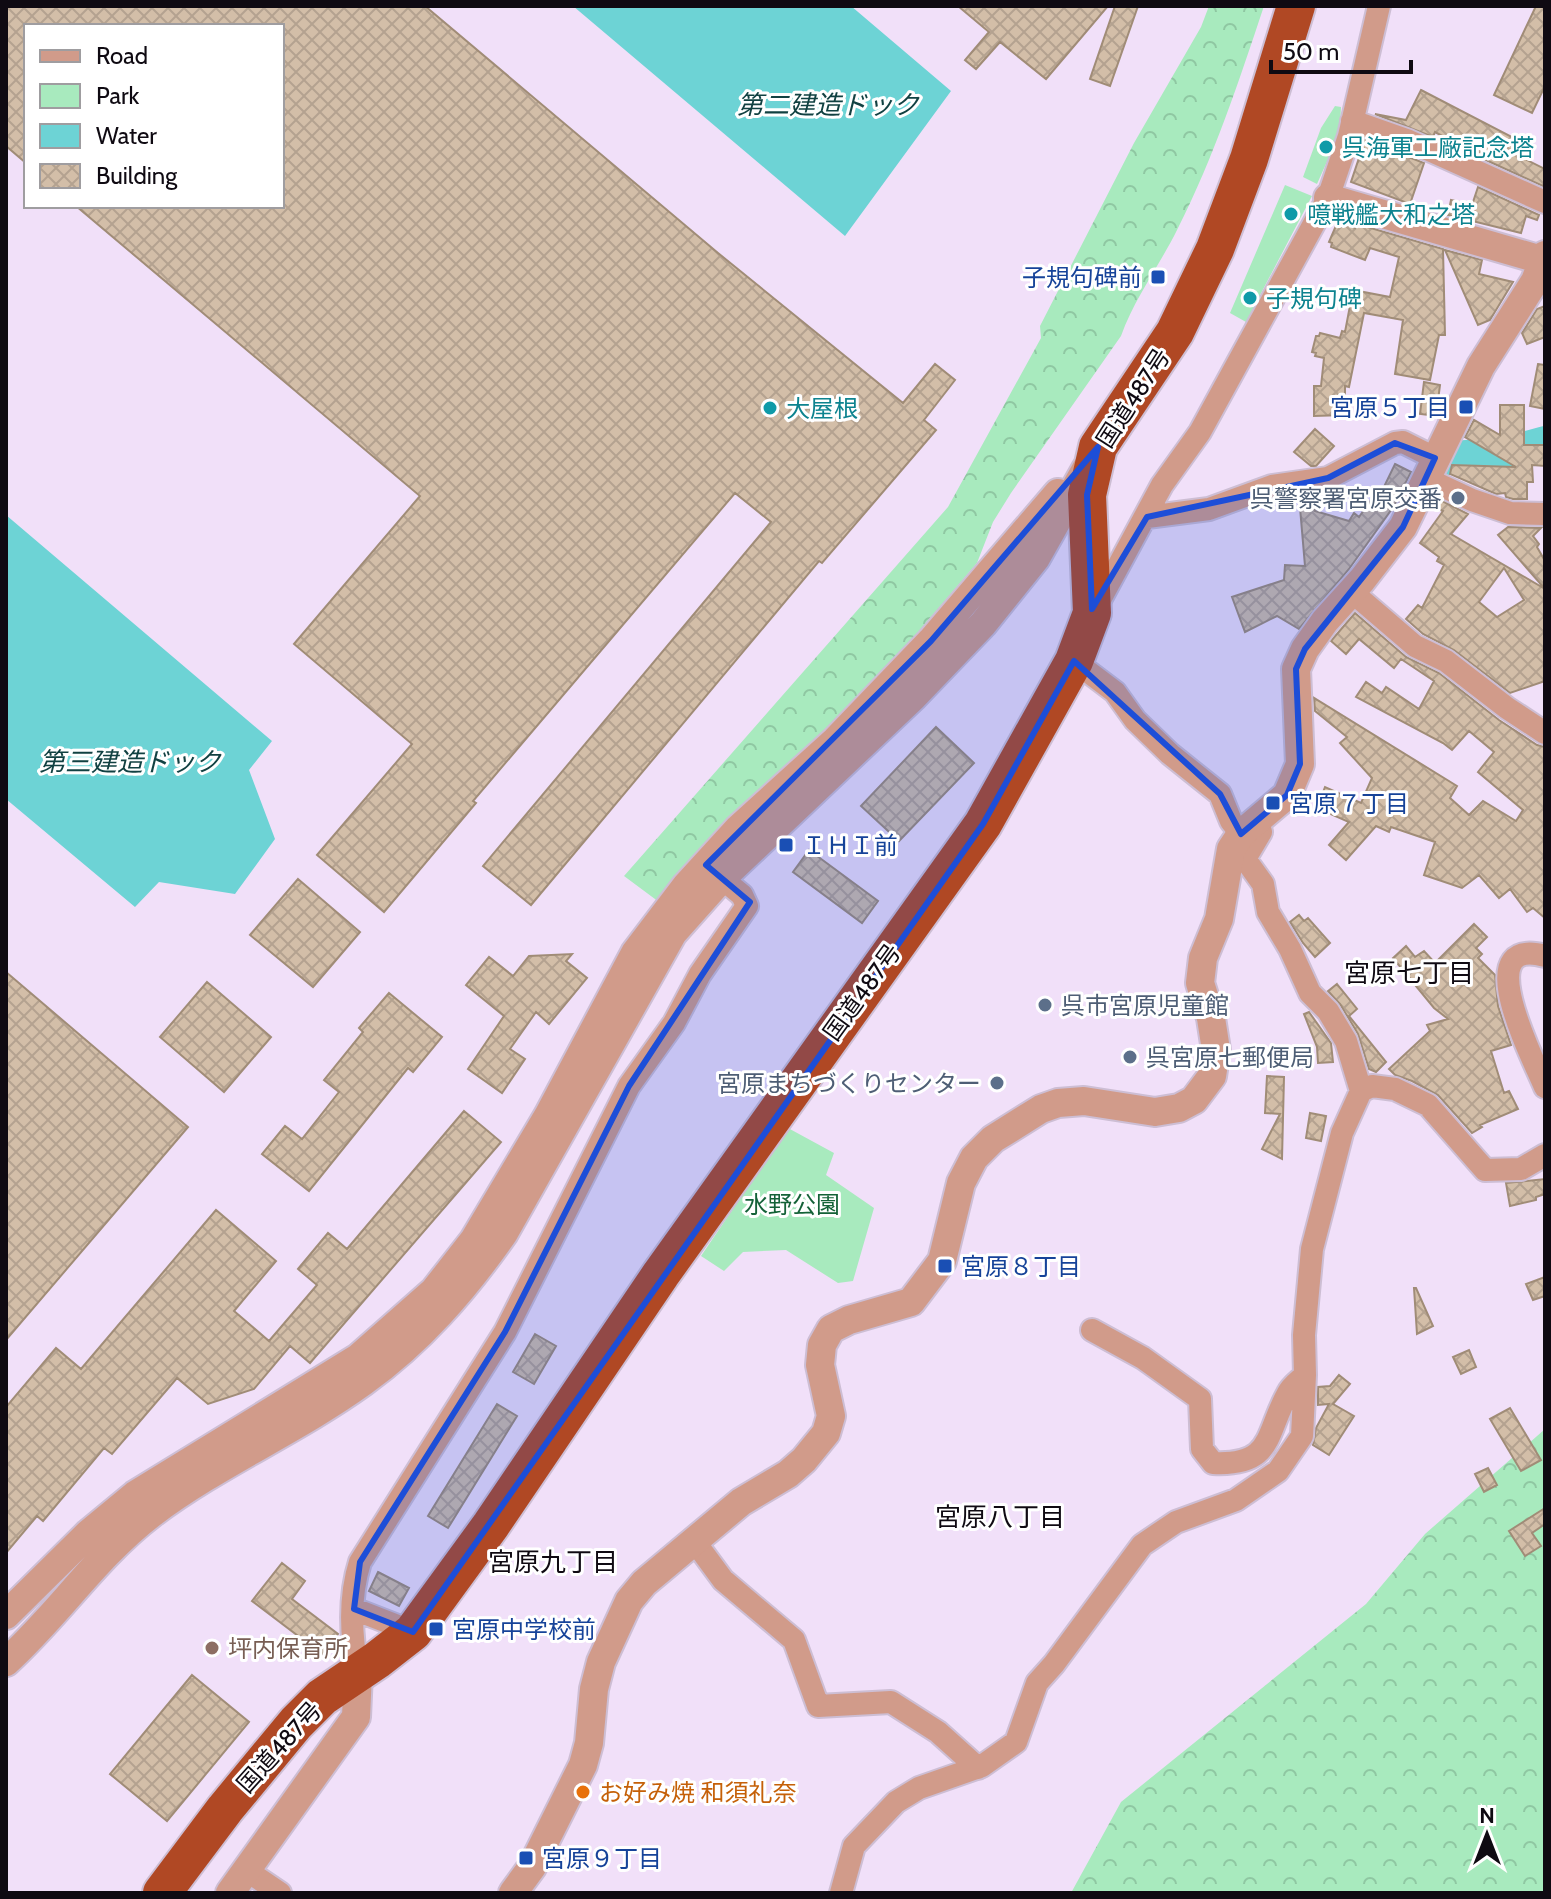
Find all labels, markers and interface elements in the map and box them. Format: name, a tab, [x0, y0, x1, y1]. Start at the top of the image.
legend	[24, 24, 284, 208]
scale bar	[1271, 24, 1411, 74]
text: 50 m	[1283, 37, 1339, 66]
text: Road	[96, 41, 148, 70]
text: Park	[96, 81, 139, 110]
water label: 第二建造ドック	[737, 89, 920, 121]
text: Water	[96, 121, 157, 150]
place label: 呉海軍工廠記念塔	[1342, 133, 1534, 162]
marker: 呉海軍工廠記念塔	[1317, 138, 1335, 156]
text: Building	[96, 161, 178, 190]
place label: 噫戦艦大和之塔	[1307, 200, 1475, 229]
marker: 噫戦艦大和之塔	[1282, 205, 1300, 223]
place label: 子規句碑前	[1022, 263, 1142, 292]
marker: 子規句碑前	[1149, 268, 1167, 286]
place label: 子規句碑	[1266, 284, 1362, 313]
marker: 子規句碑	[1241, 289, 1259, 307]
street label: 国道487号	[1090, 343, 1176, 453]
place label: 宮原５丁目	[1330, 393, 1450, 422]
place label: 大屋根	[786, 394, 858, 423]
marker: 宮原５丁目	[1457, 398, 1475, 416]
marker: 大屋根	[761, 399, 779, 417]
place label: 呉警察署宮原交番	[1250, 484, 1442, 513]
marker: 呉警察署宮原交番	[1449, 489, 1467, 507]
water label: 第三建造ドック	[39, 746, 222, 778]
place label: 宮原７丁目	[1289, 789, 1409, 818]
marker: 宮原７丁目	[1264, 794, 1282, 812]
place label: ＩＨＩ前	[802, 831, 898, 860]
marker: ＩＨＩ前	[777, 836, 795, 854]
street label: 国道487号	[817, 938, 907, 1046]
district label: 宮原七丁目	[1344, 957, 1474, 989]
place label: 呉市宮原児童館	[1061, 991, 1229, 1020]
marker: 呉市宮原児童館	[1036, 996, 1054, 1014]
place label: 呉宮原七郵便局	[1146, 1043, 1314, 1072]
marker: 呉宮原七郵便局	[1121, 1048, 1139, 1066]
place label: 宮原まちづくりセンター	[717, 1069, 981, 1098]
marker: 宮原まちづくりセンター	[988, 1074, 1006, 1092]
park label: 水野公園	[744, 1190, 840, 1219]
place label: 宮原８丁目	[961, 1252, 1081, 1281]
marker: 宮原８丁目	[936, 1257, 954, 1275]
district label: 宮原八丁目	[935, 1501, 1065, 1533]
district label: 宮原九丁目	[488, 1546, 618, 1578]
place label: 宮原中学校前	[452, 1615, 596, 1644]
marker: 宮原中学校前	[427, 1620, 445, 1638]
place label: 坪内保育所	[228, 1634, 348, 1663]
marker: 坪内保育所	[203, 1639, 221, 1657]
street label: 国道487号	[231, 1695, 327, 1799]
place label: お好み焼 和須礼奈	[599, 1778, 796, 1807]
marker: お好み焼 和須礼奈	[574, 1783, 592, 1801]
north arrow	[1447, 1795, 1527, 1875]
text: N	[1479, 1802, 1495, 1829]
place label: 宮原９丁目	[542, 1844, 662, 1873]
marker: 宮原９丁目	[517, 1849, 535, 1867]

